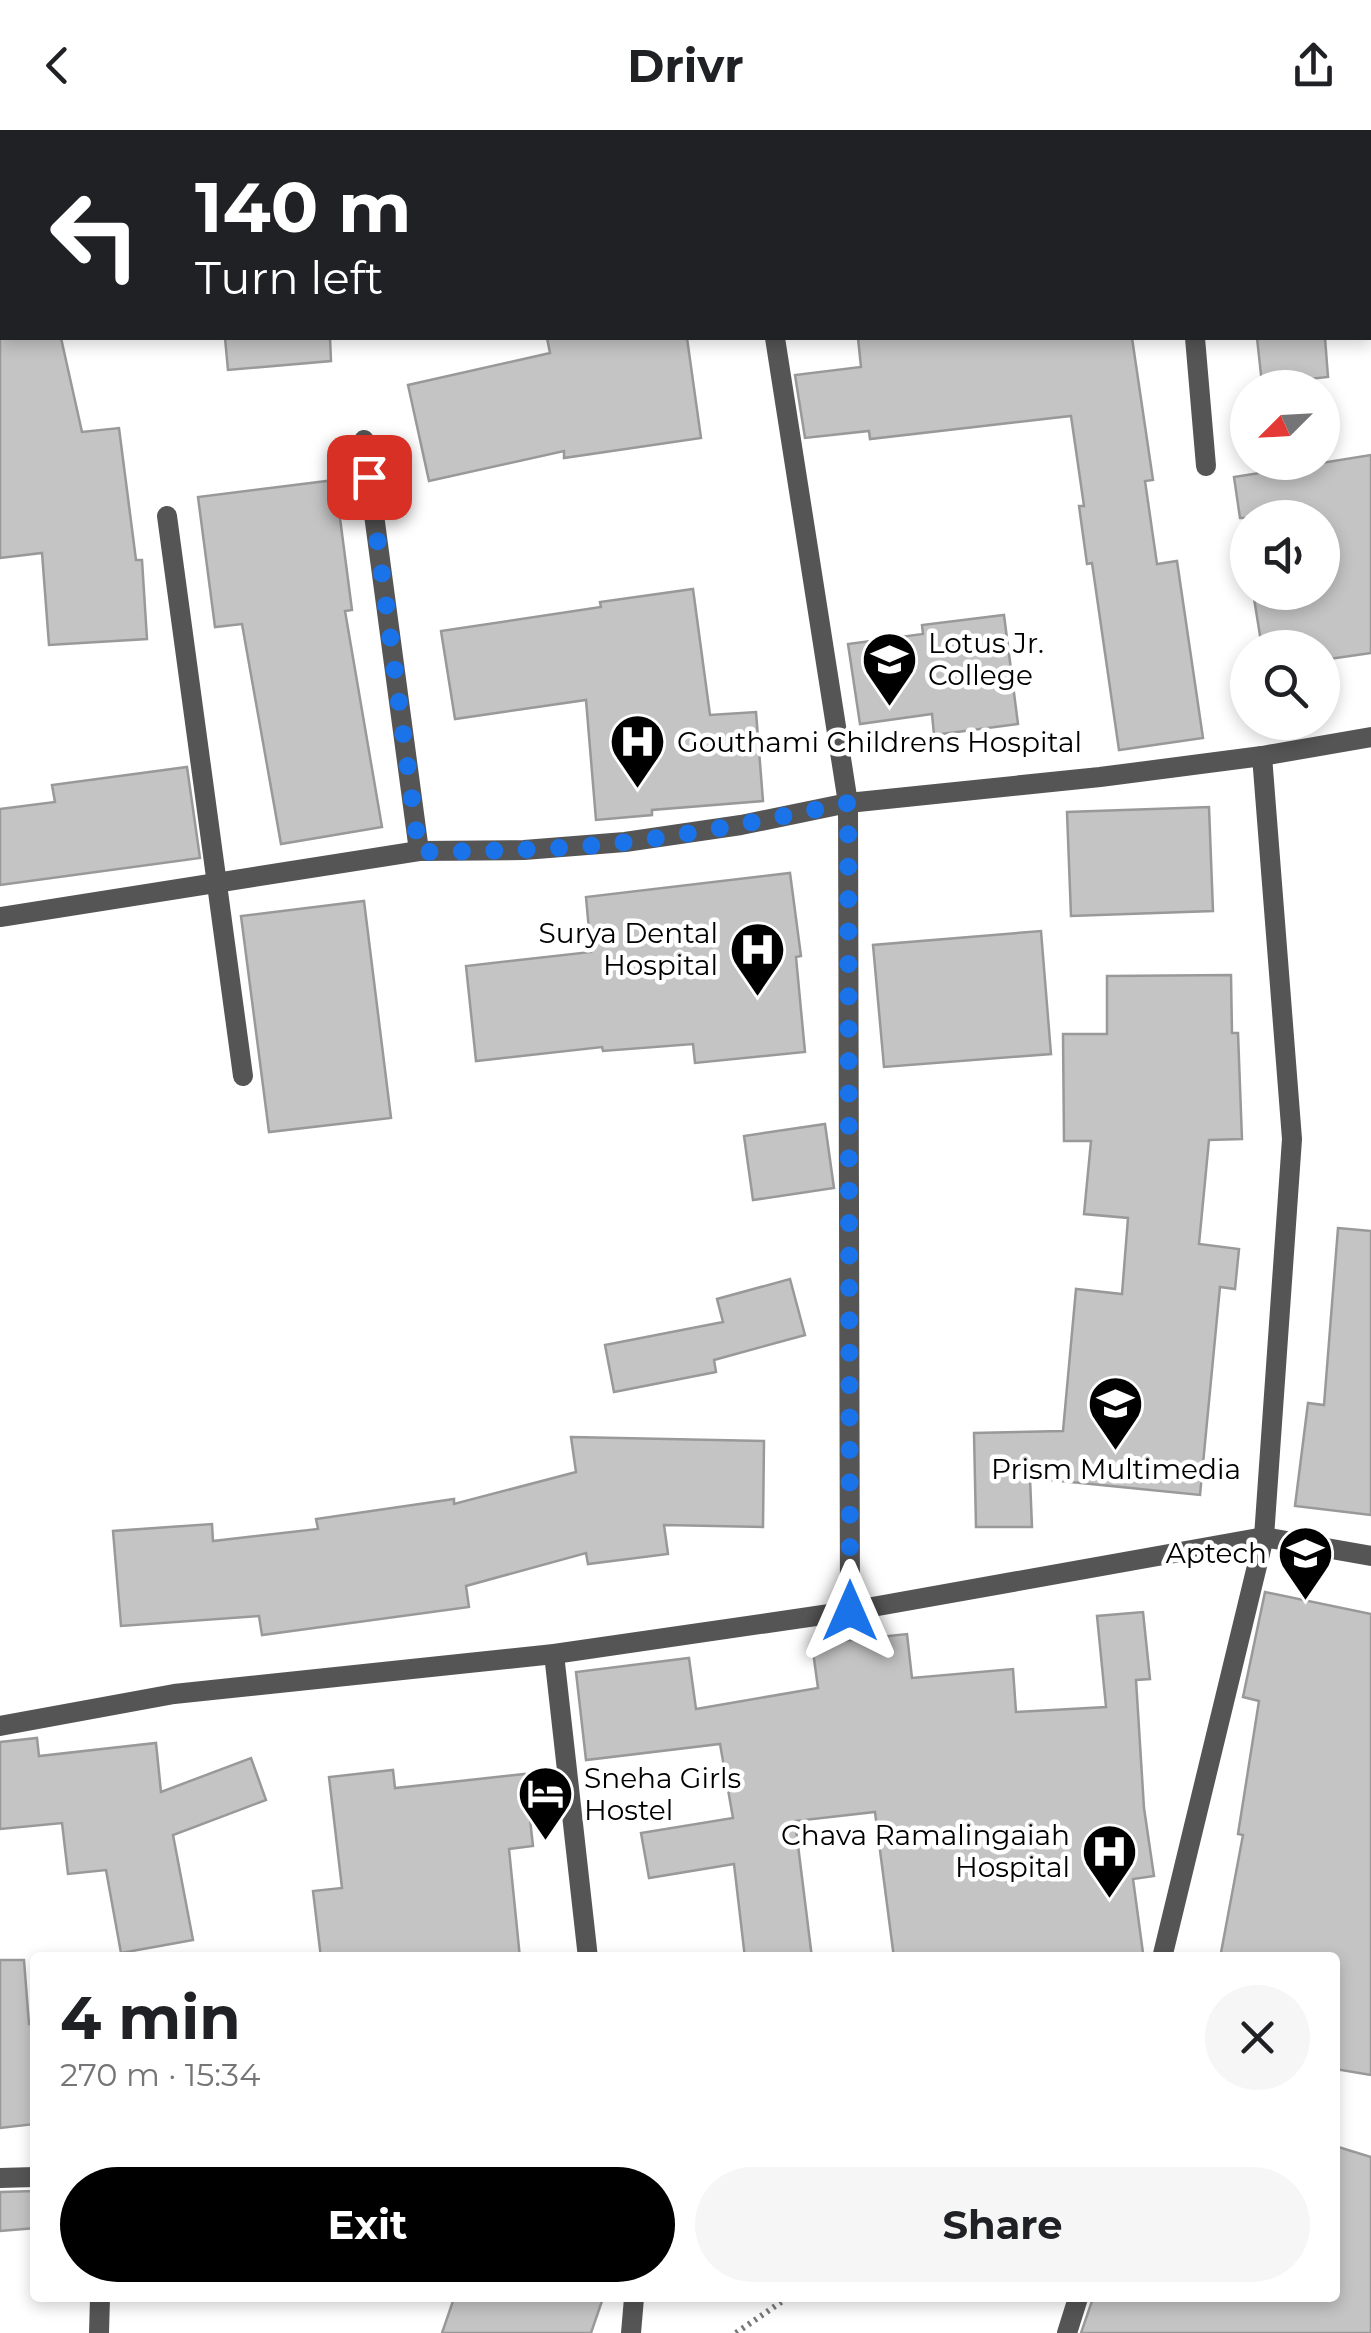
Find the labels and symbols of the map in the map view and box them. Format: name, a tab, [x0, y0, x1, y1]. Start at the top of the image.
north arrow	[1230, 370, 1340, 480]
pin	[327, 435, 412, 520]
place label: Lotus Jr. College	[928, 626, 1044, 692]
school or university icon: Lotus Jr. College	[859, 629, 919, 708]
hospital icon: Gouthami Childrens Hospital	[608, 712, 668, 791]
place label: Gouthami Childrens Hospital	[677, 725, 1082, 759]
place label: Surya Dental Hospital	[539, 916, 718, 982]
hospital icon: Surya Dental Hospital	[727, 919, 787, 998]
school or university icon: Prism Multimedia	[1086, 1373, 1146, 1452]
place label: Prism Multimedia	[991, 1452, 1241, 1486]
school or university icon: Aptech	[1276, 1523, 1336, 1602]
place label: Aptech	[1166, 1536, 1267, 1570]
position arrow	[798, 1559, 902, 1663]
place label: Sneha Girls Hostel	[584, 1761, 741, 1827]
hotel icon: Sneha Girls Hostel	[515, 1764, 575, 1843]
place label: Chava Ramalingaiah Hospital	[781, 1818, 1070, 1884]
hospital icon: Chava Ramalingaiah Hospital	[1079, 1821, 1139, 1900]

